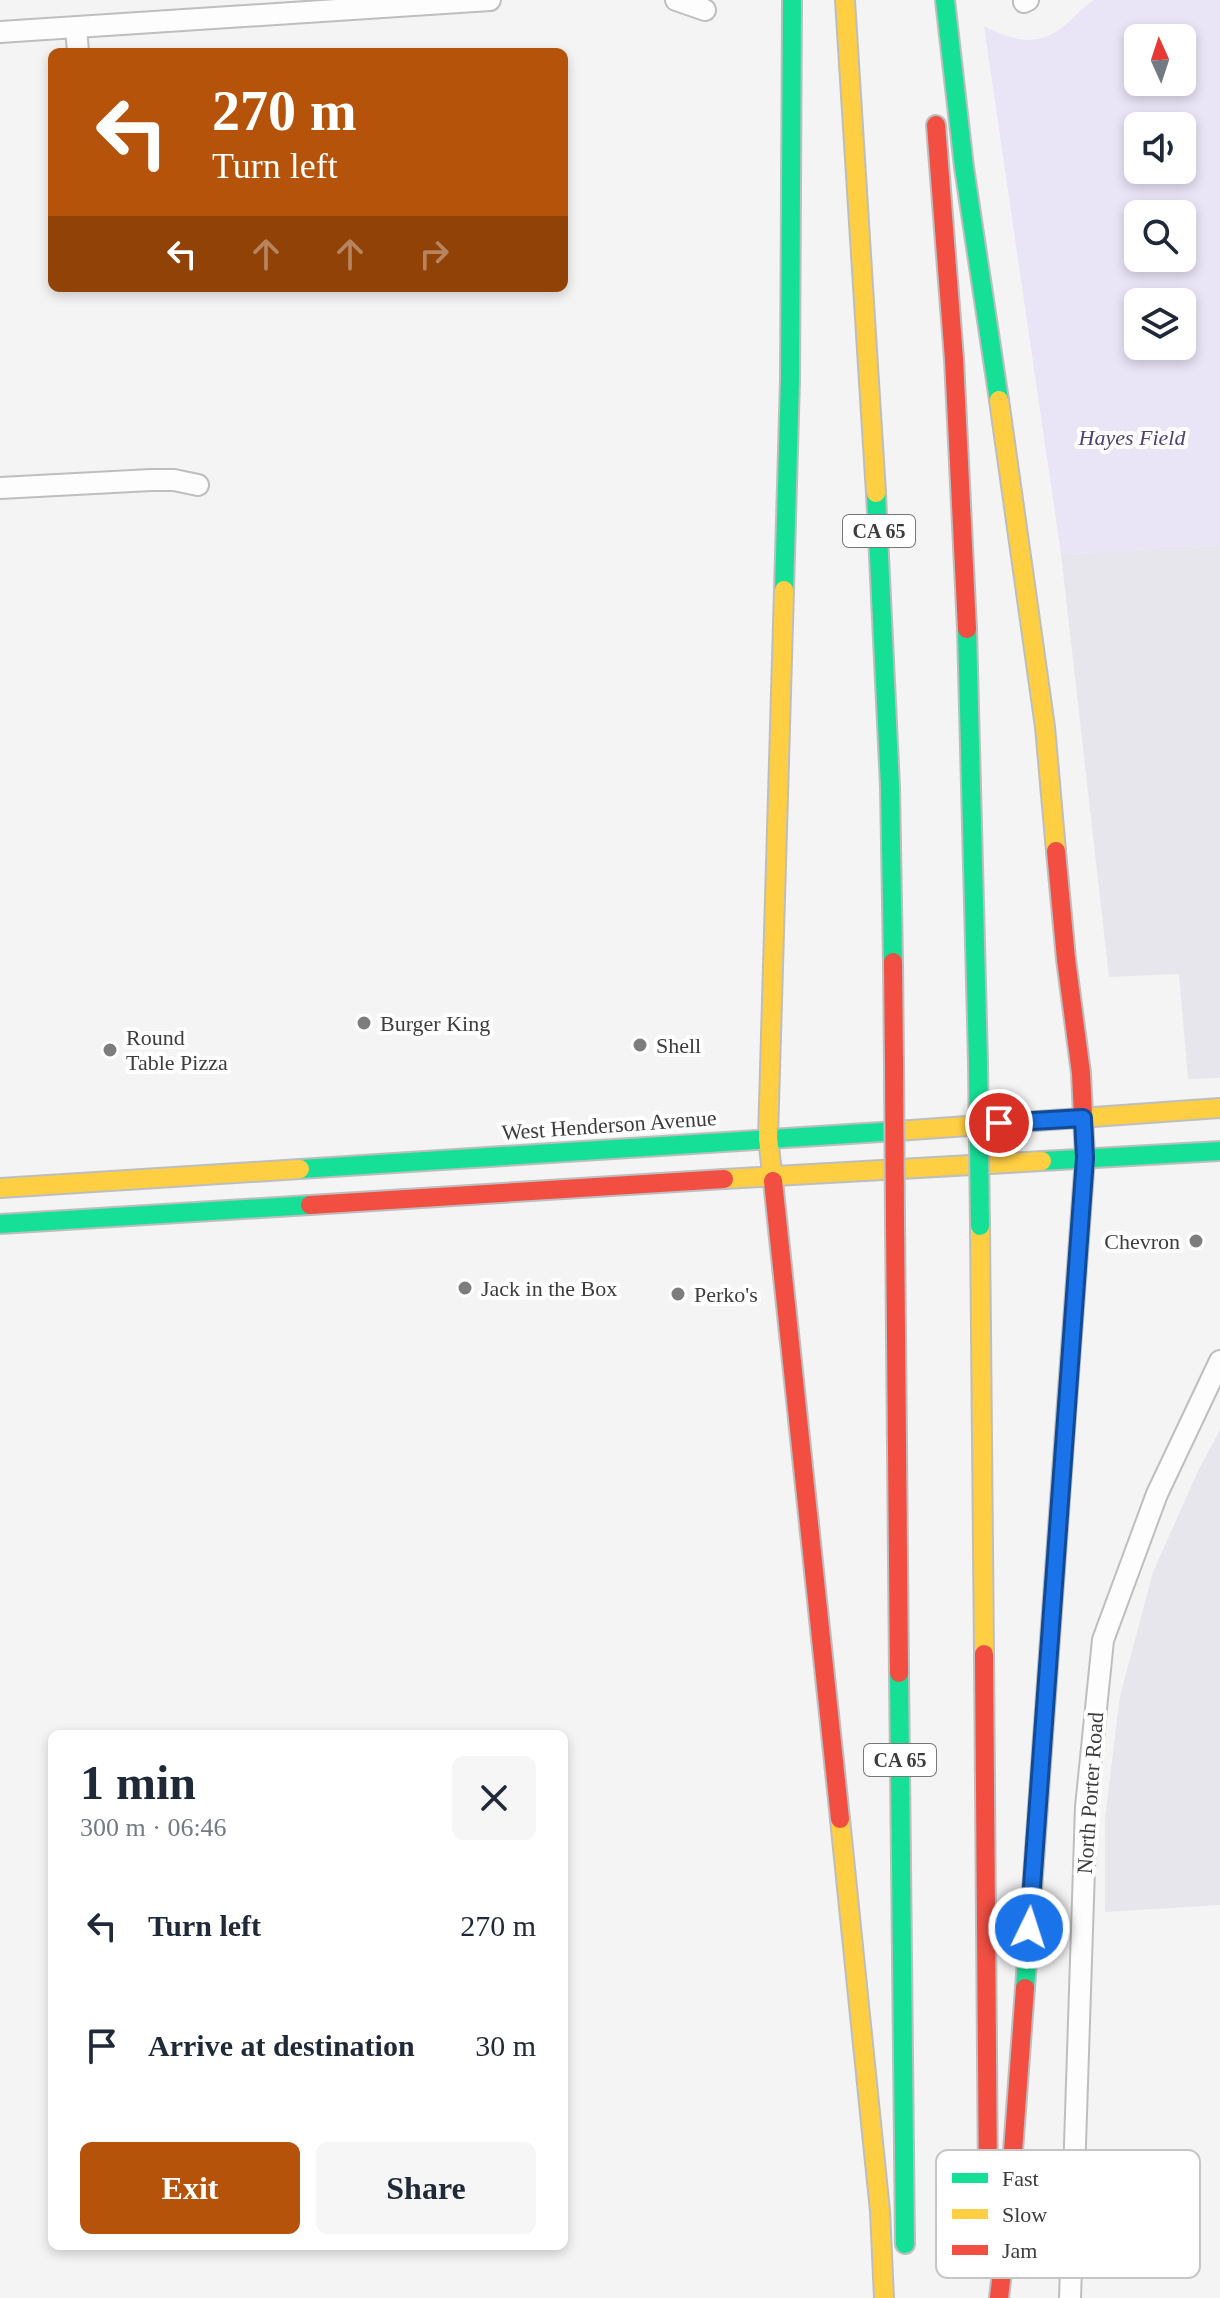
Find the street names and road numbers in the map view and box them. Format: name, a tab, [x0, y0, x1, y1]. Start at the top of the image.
road number: CA 65	[843, 515, 915, 547]
street label: West Henderson Avenue	[501, 1105, 717, 1145]
street label: North Porter Road	[1072, 1711, 1108, 1875]
road number: CA 65	[864, 1744, 936, 1776]

